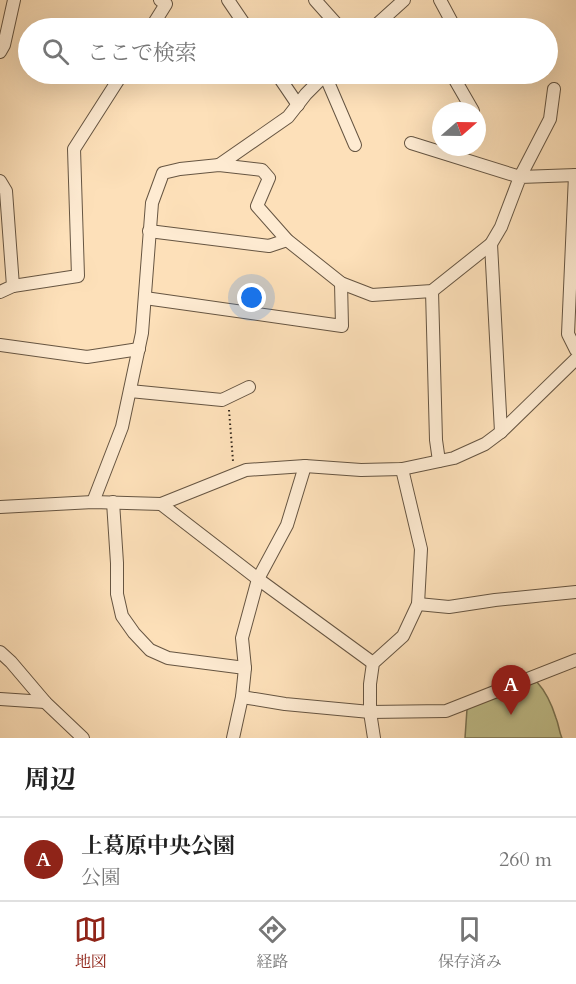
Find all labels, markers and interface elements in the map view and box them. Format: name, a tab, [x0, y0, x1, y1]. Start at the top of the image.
search box	[18, 18, 558, 84]
icon: search	[39, 35, 72, 68]
text: ここで検索	[87, 38, 197, 68]
north arrow	[432, 102, 486, 156]
your location	[237, 283, 266, 312]
pin: A	[492, 666, 530, 715]
text: 周辺	[24, 762, 76, 797]
text: 上葛原中央公園	[81, 831, 235, 861]
text: A	[36, 846, 51, 873]
text: 260 m	[499, 846, 552, 873]
text: 公園	[81, 864, 121, 891]
tab: 地図	[74, 913, 107, 973]
tab: 経路	[256, 913, 289, 973]
tab: 保存済み	[438, 913, 502, 973]

